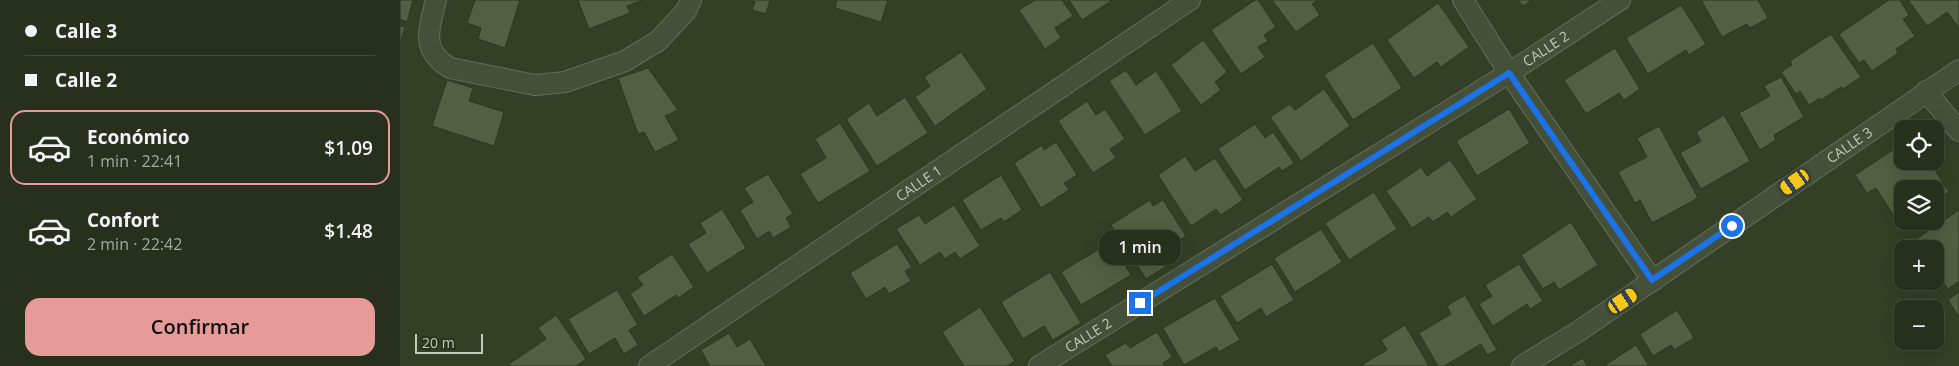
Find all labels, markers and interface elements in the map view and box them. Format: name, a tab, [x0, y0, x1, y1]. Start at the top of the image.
text: Calle 3	[55, 18, 117, 44]
street label: CALLE 2	[1519, 26, 1572, 70]
text: Calle 2	[55, 67, 117, 93]
map controls	[1894, 120, 1944, 350]
button: locate	[1894, 120, 1944, 170]
street label: CALLE 3	[1822, 122, 1876, 167]
text: Económico	[87, 124, 189, 150]
icon: car	[27, 125, 72, 170]
text: $1.09	[324, 135, 373, 161]
text: 1 min · 22:41	[87, 150, 182, 172]
street label: CALLE 1	[892, 161, 945, 205]
car	[1778, 167, 1811, 197]
button: layers	[1894, 180, 1944, 230]
text: Confort	[87, 207, 159, 233]
icon: car	[27, 208, 72, 253]
route start	[1721, 215, 1743, 237]
text: $1.48	[324, 218, 373, 244]
callout: 1 min	[1099, 230, 1181, 266]
text: 2 min · 22:42	[87, 233, 182, 255]
text: 1 min	[1118, 236, 1162, 258]
button: +	[1894, 240, 1944, 290]
car	[1606, 286, 1639, 316]
route end	[1129, 292, 1151, 314]
button: Confirmar	[25, 298, 375, 356]
button: −	[1894, 300, 1944, 350]
street label: CALLE 2	[1061, 313, 1115, 357]
scale bar	[415, 331, 482, 354]
text: 20 m	[422, 333, 455, 352]

